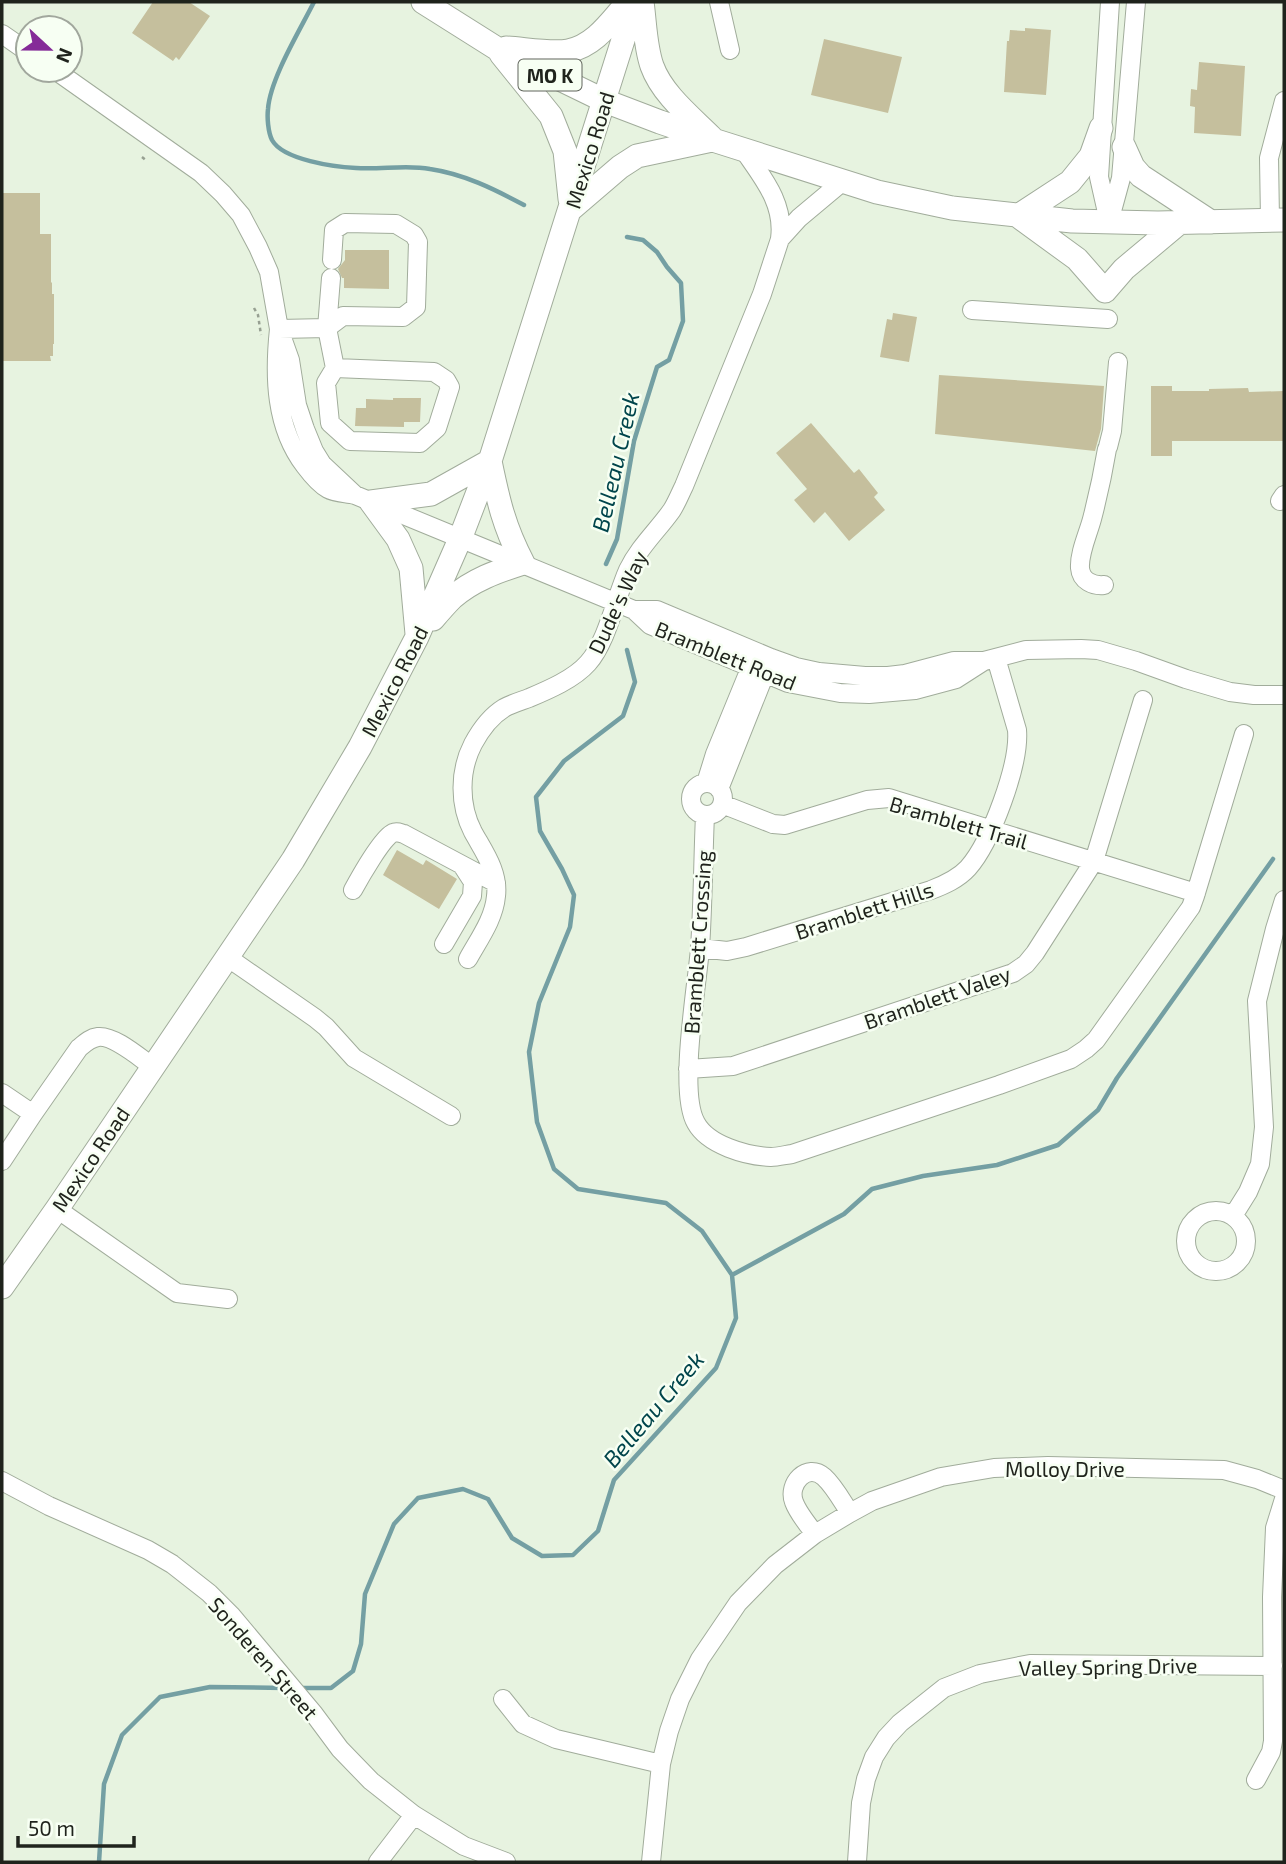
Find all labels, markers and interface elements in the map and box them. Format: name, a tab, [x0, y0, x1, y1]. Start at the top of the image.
north arrow	[14, 14, 84, 84]
text: N	[52, 45, 78, 66]
road number: MO K	[518, 60, 582, 90]
street label: Mexico Road	[559, 88, 619, 212]
water label: Belleau Creek	[585, 389, 645, 535]
street label: Dude's Way	[582, 546, 652, 658]
street label: Bramblett Road	[652, 615, 800, 695]
street label: Mexico Road	[355, 621, 433, 741]
street label: Bramblett Trail	[887, 790, 1032, 854]
street label: Bramblett Crossing	[678, 849, 716, 1035]
street label: Bramblett Hills	[792, 876, 936, 944]
street label: Bramblett Valey	[860, 960, 1014, 1034]
street label: Mexico Road	[46, 1102, 134, 1216]
water label: Belleau Creek	[597, 1345, 709, 1473]
street label: Molloy Drive	[1005, 1456, 1125, 1481]
street label: Sonderen Street	[204, 1592, 324, 1724]
street label: Valley Spring Drive	[1018, 1652, 1198, 1680]
scale bar	[18, 1804, 133, 1848]
text: 50 m	[28, 1815, 75, 1840]

